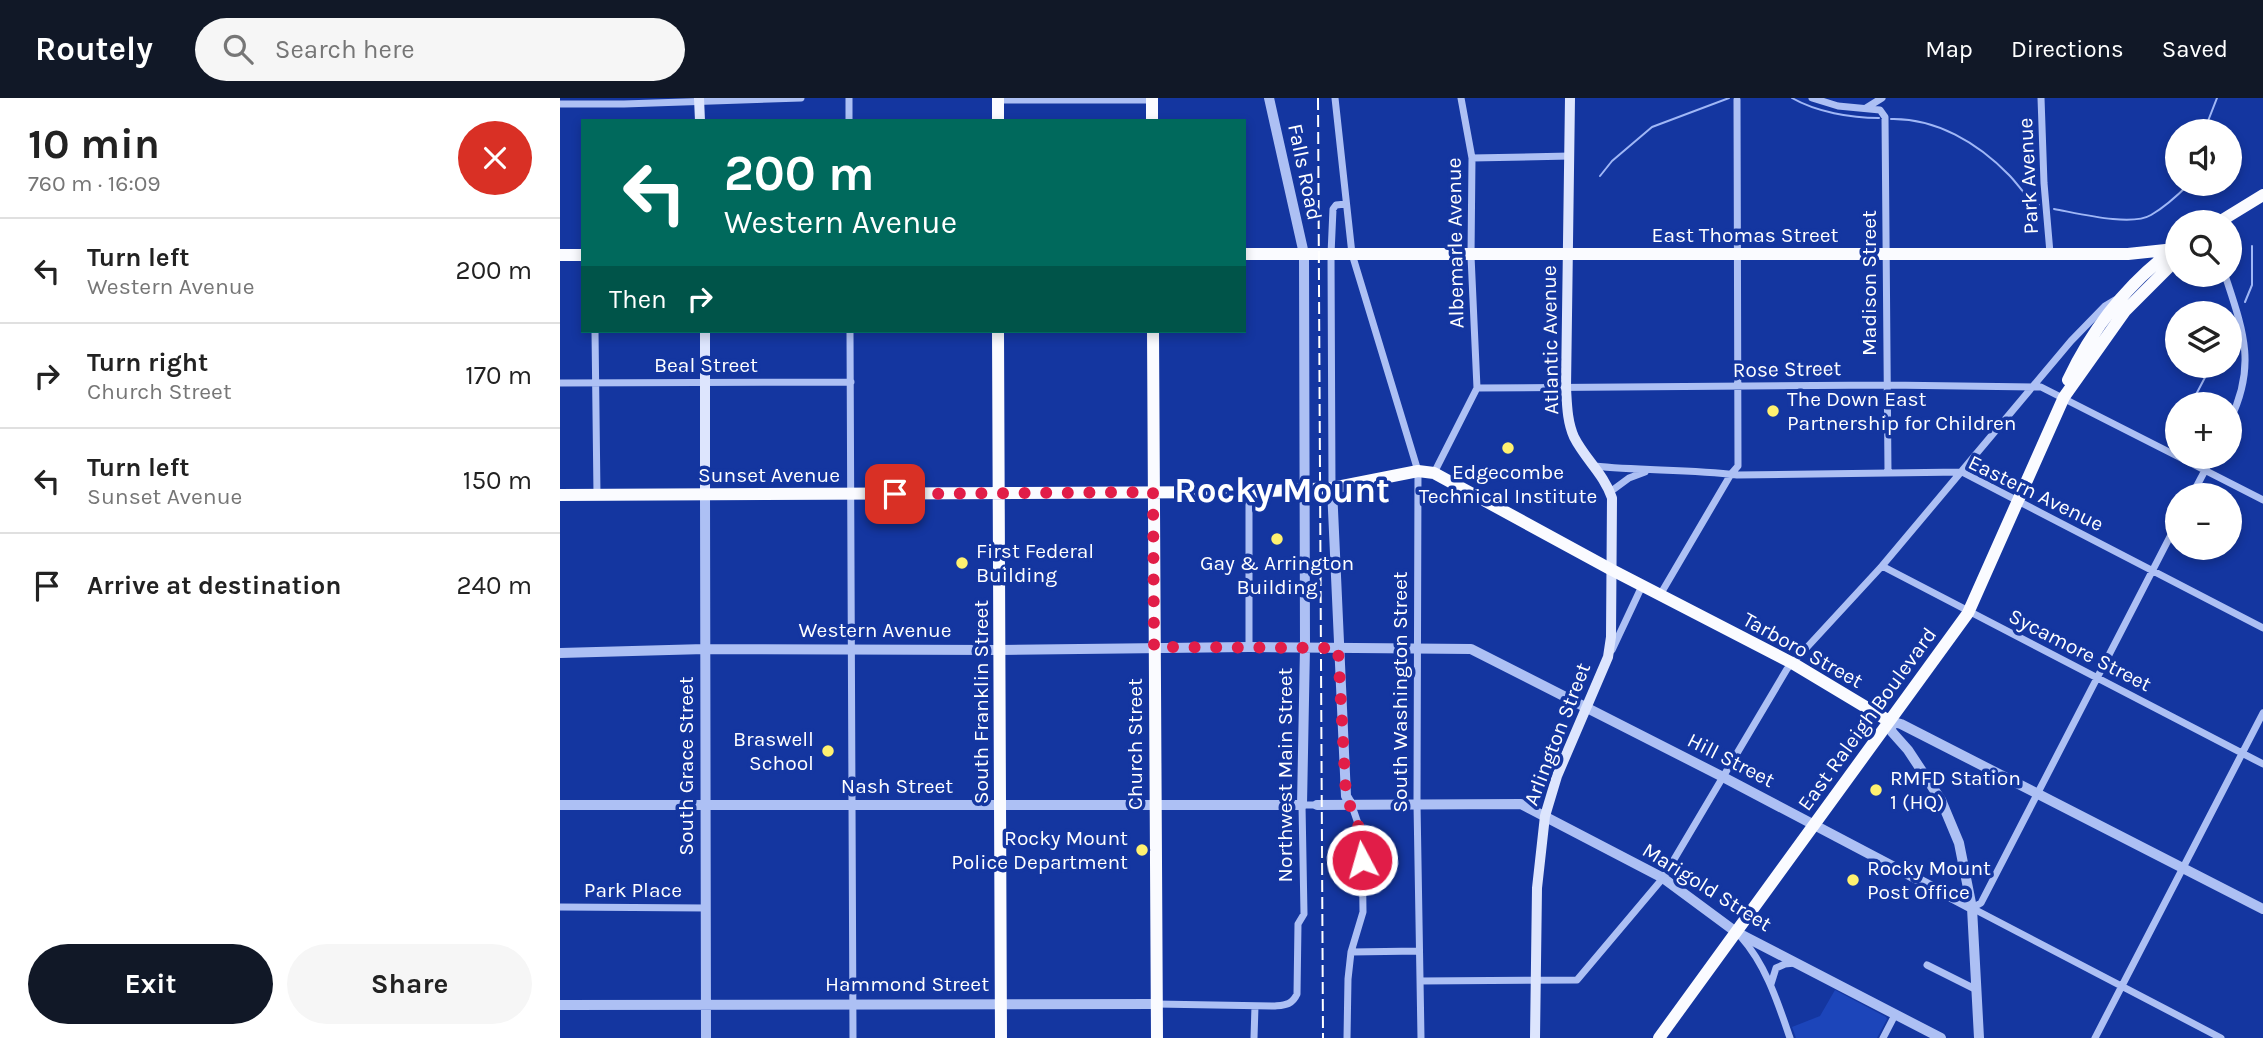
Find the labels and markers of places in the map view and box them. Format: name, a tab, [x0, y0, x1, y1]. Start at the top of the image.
place label: The Down East Partnership for Children	[1787, 387, 2016, 435]
marker: The Down East Partnership for Children	[1765, 403, 1781, 419]
marker: Edgecombe Technical Institute	[1500, 440, 1516, 456]
place label: Edgecombe Technical Institute	[1419, 460, 1597, 508]
pin	[865, 464, 925, 524]
marker: Gay & Arrington Building	[1269, 531, 1285, 547]
place label: First Federal Building	[976, 539, 1094, 587]
place label: Gay & Arrington Building	[1200, 551, 1354, 599]
marker: First Federal Building	[954, 555, 970, 571]
place label: Braswell School	[733, 727, 814, 775]
marker: Braswell School	[820, 743, 836, 759]
place label: RMFD Station 1 (HQ)	[1890, 766, 2021, 814]
marker: RMFD Station 1 (HQ)	[1868, 782, 1884, 798]
place label: Rocky Mount Police Department	[951, 826, 1128, 874]
marker: Rocky Mount Police Department	[1134, 842, 1150, 858]
place label: Rocky Mount Post Office	[1867, 856, 1991, 904]
marker: Rocky Mount Post Office	[1845, 872, 1861, 888]

